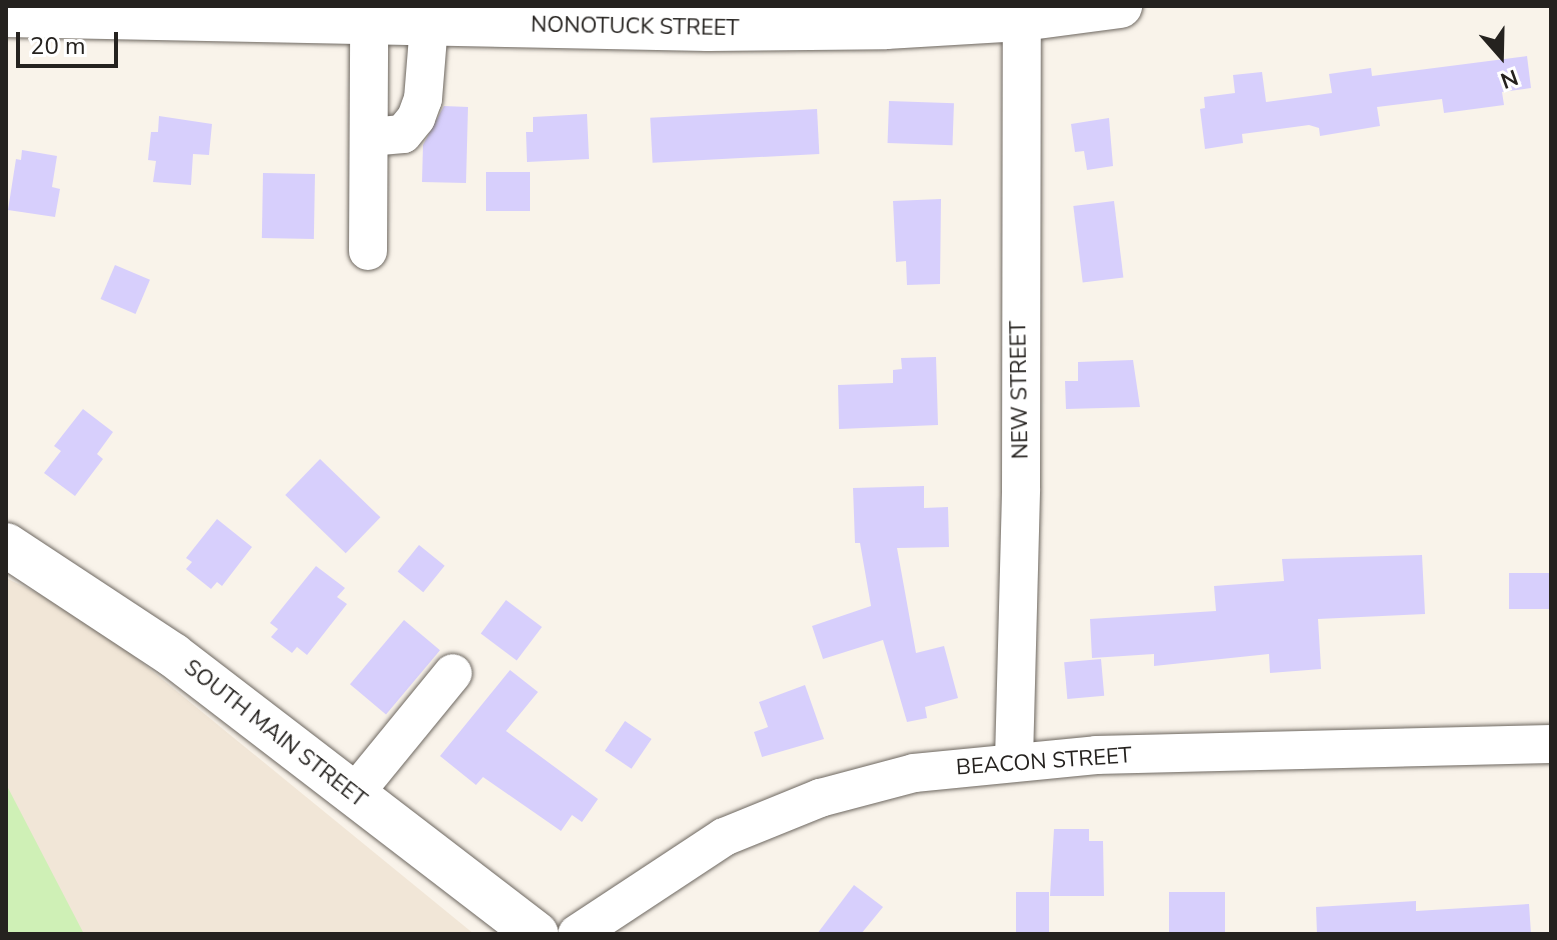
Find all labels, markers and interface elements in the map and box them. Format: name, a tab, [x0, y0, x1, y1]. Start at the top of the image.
street label: NONOTUCK STREET	[530, 12, 740, 42]
scale bar	[20, 16, 122, 66]
north arrow	[1461, 16, 1541, 96]
text: 20 m	[30, 30, 86, 62]
text: N	[1496, 62, 1522, 95]
street label: NEW STREET	[1006, 320, 1034, 460]
street label: SOUTH MAIN STREET	[179, 655, 371, 813]
street label: BEACON STREET	[955, 743, 1133, 781]

